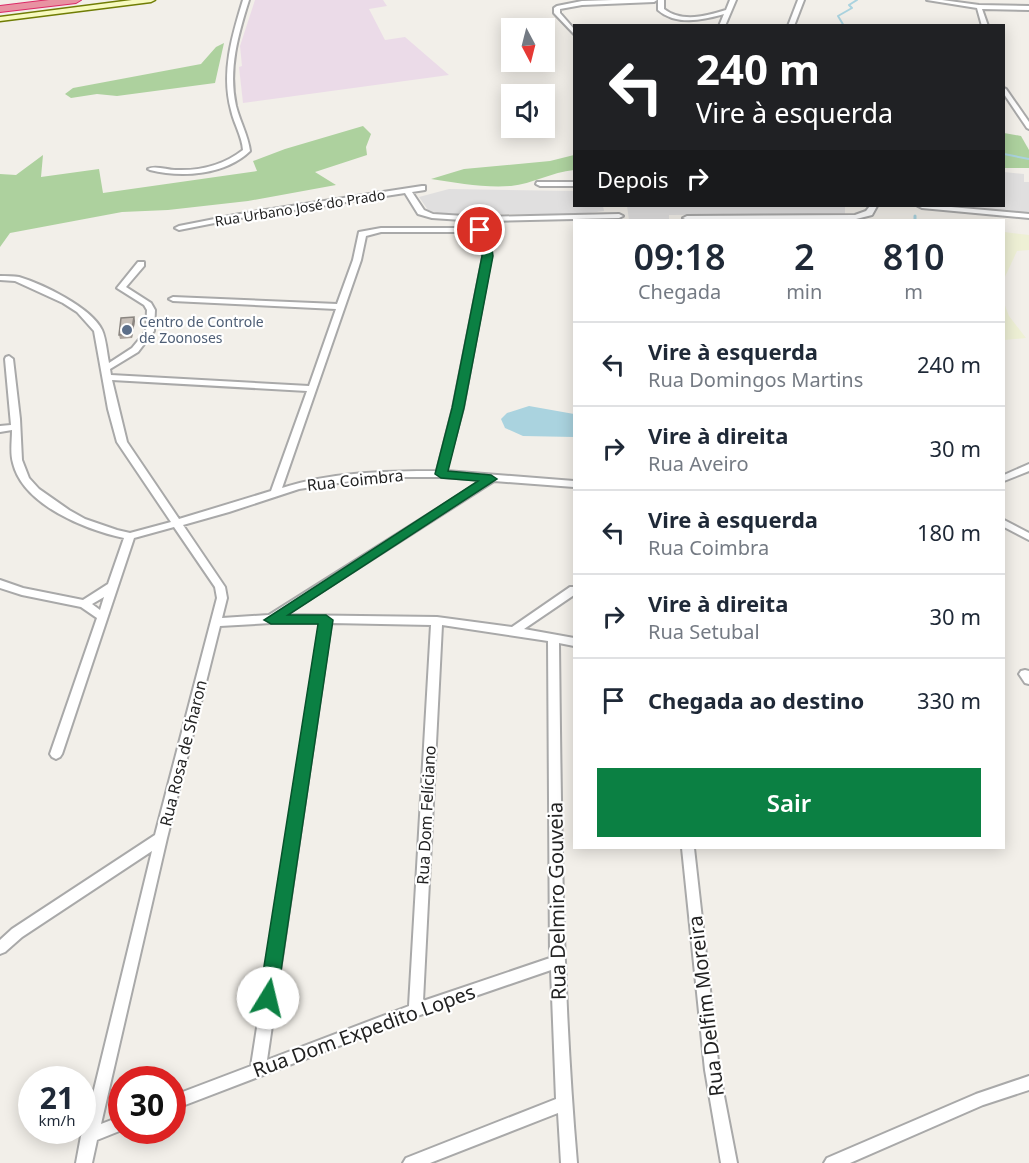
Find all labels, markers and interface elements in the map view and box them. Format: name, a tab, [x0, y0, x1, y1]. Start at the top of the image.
north arrow	[501, 18, 555, 72]
map controls	[501, 18, 555, 138]
text: 240 m	[696, 40, 820, 97]
icon: left	[597, 48, 675, 126]
button: sound	[501, 84, 555, 138]
text: Vire à esquerda	[696, 94, 893, 131]
icon: right	[681, 162, 714, 195]
text: Depois	[597, 164, 669, 194]
street label: Rua Urbano José do Prado	[213, 185, 386, 230]
pin	[454, 204, 505, 255]
icon: arrive	[463, 213, 496, 246]
text: 09:18	[633, 232, 726, 281]
text: 2	[794, 232, 815, 281]
text: 810	[883, 232, 945, 281]
text: Chegada	[638, 278, 721, 305]
text: min	[786, 278, 822, 305]
text: m	[904, 278, 923, 305]
place label: Centro de Controle de Zoonoses	[139, 312, 264, 347]
marker: Centro de Controle de Zoonoses	[120, 323, 134, 337]
text: Vire à esquerda	[648, 336, 818, 366]
icon: left	[597, 348, 630, 381]
text: 240 m	[917, 349, 981, 379]
text: Rua Domingos Martins	[648, 366, 863, 393]
text: Vire à direita	[648, 420, 788, 450]
icon: right	[597, 432, 630, 465]
text: 30 m	[930, 433, 981, 463]
text: Rua Aveiro	[648, 450, 749, 477]
street label: Rua Coimbra	[306, 464, 404, 496]
text: Vire à esquerda	[648, 504, 818, 534]
icon: left	[597, 516, 630, 549]
text: 180 m	[917, 517, 981, 547]
text: Rua Coimbra	[648, 534, 769, 561]
text: Vire à direita	[648, 588, 788, 618]
icon: right	[597, 600, 630, 633]
text: 30 m	[930, 601, 981, 631]
text: Rua Setubal	[648, 618, 760, 645]
street label: Rua Rosa de Sharon	[154, 678, 212, 828]
icon: arrive	[597, 684, 630, 717]
text: Chegada ao destino	[648, 685, 864, 715]
text: 330 m	[917, 685, 981, 715]
street label: Rua Dom Felíciano	[411, 745, 441, 885]
button: Sair	[597, 768, 981, 837]
street label: Rua Delmiro Gouveia	[541, 802, 572, 1000]
street label: Rua Delfim Moreira	[681, 914, 730, 1098]
position arrow	[236, 966, 300, 1030]
street label: Rua Dom Expedito Lopes	[249, 978, 479, 1083]
speed limit sign: 30	[108, 1066, 186, 1144]
text: 21	[40, 1077, 74, 1118]
text: km/h	[39, 1110, 75, 1130]

